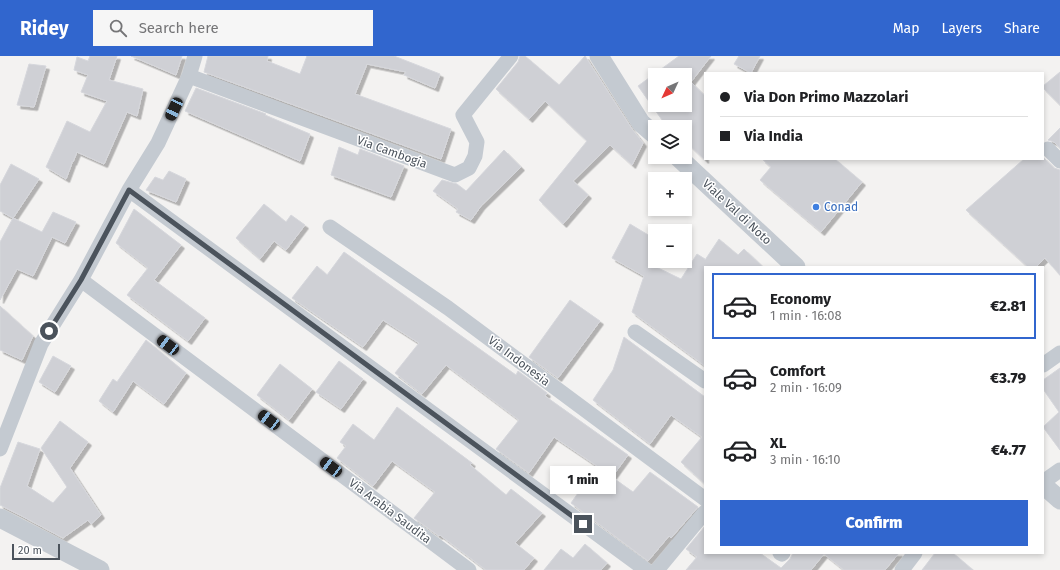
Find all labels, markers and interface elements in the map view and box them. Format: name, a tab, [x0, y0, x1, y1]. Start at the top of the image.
search box	[93, 10, 373, 46]
text: Ridey	[20, 17, 69, 40]
icon: search	[107, 17, 129, 39]
text: Search here	[139, 19, 219, 37]
text: Map	[893, 20, 919, 37]
text: Layers	[941, 20, 982, 37]
text: Share	[1004, 20, 1040, 37]
north arrow	[648, 68, 692, 112]
map controls	[648, 68, 692, 268]
text: Via Don Primo Mazzolari	[744, 88, 908, 106]
car	[163, 96, 185, 122]
button: layers	[648, 120, 692, 164]
text: Via India	[744, 127, 803, 145]
street label: Via Cambogia	[355, 133, 429, 171]
button: +	[648, 172, 692, 216]
street label: Viale Val di Noto	[700, 177, 774, 247]
place label: Conad	[824, 200, 858, 214]
marker: Conad	[811, 202, 821, 212]
button: −	[648, 224, 692, 268]
icon: car	[722, 288, 758, 324]
text: Economy	[770, 290, 831, 308]
text: €2.81	[990, 297, 1026, 315]
text: 1 min · 16:08	[770, 308, 842, 323]
route start	[40, 322, 58, 340]
car	[155, 333, 181, 357]
street label: Via Indonesia	[485, 333, 553, 389]
icon: car	[722, 360, 758, 396]
text: Comfort	[770, 362, 826, 380]
text: €3.79	[990, 369, 1026, 387]
text: 2 min · 16:09	[770, 380, 842, 395]
car	[256, 408, 282, 432]
icon: car	[722, 432, 758, 468]
text: XL	[770, 434, 786, 452]
text: €4.77	[991, 441, 1026, 459]
text: 3 min · 16:10	[770, 452, 840, 467]
car	[318, 455, 344, 479]
callout: 1 min	[550, 466, 616, 494]
text: 1 min	[567, 472, 599, 487]
street label: Via Arabia Saudita	[346, 476, 434, 546]
button: Confirm	[720, 500, 1028, 546]
route end	[574, 515, 592, 533]
scale bar	[12, 542, 60, 561]
text: 20 m	[18, 544, 42, 557]

